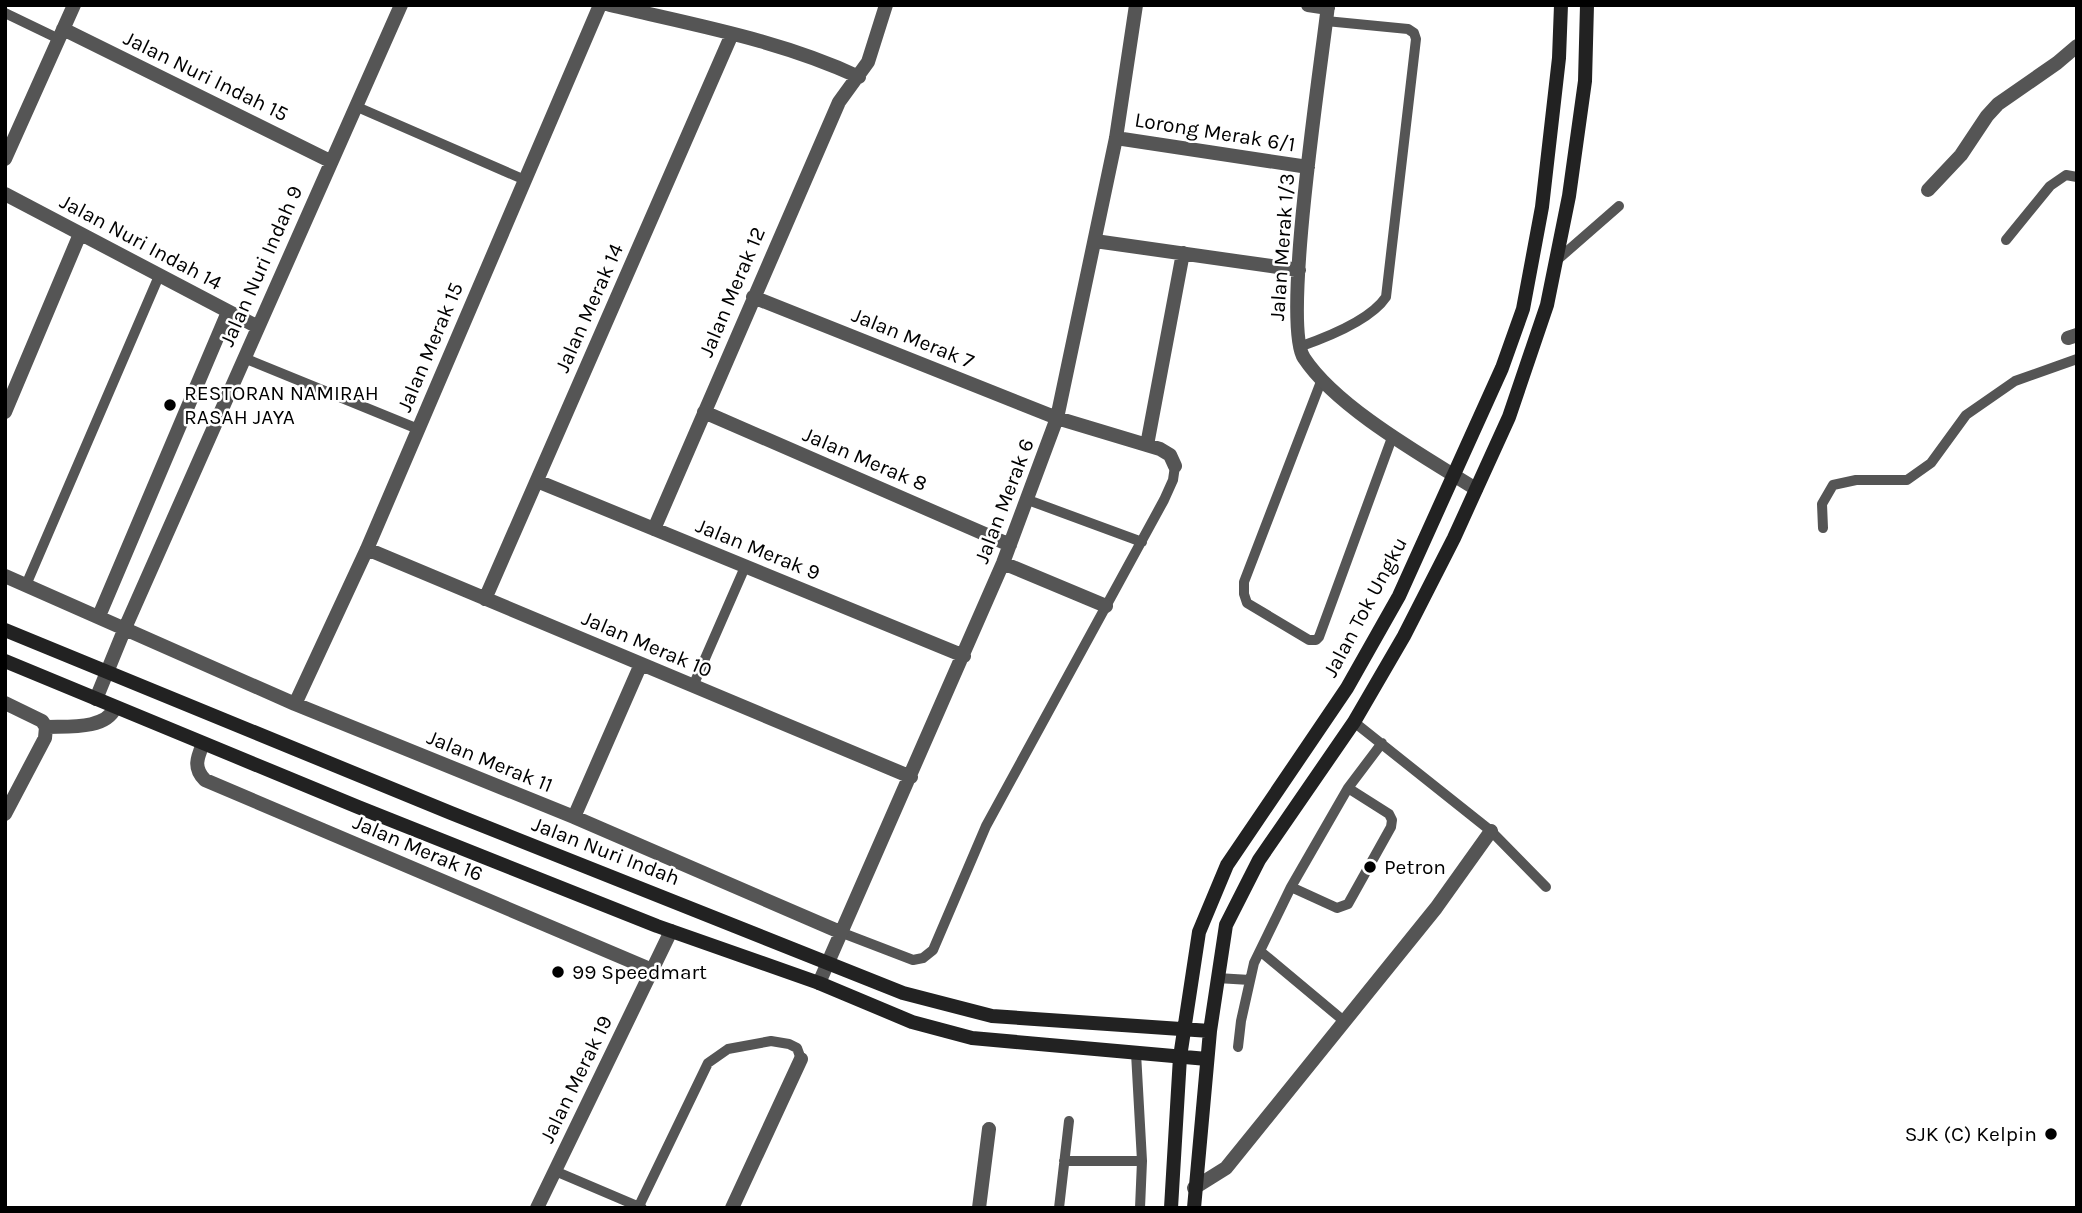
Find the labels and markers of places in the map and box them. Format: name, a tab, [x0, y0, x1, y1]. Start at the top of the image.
place label: RESTORAN NAMIRAH RASAH JAYA	[184, 381, 379, 429]
marker: RESTORAN NAMIRAH RASAH JAYA	[162, 397, 178, 413]
place label: Petron	[1384, 855, 1446, 879]
marker: Petron	[1362, 859, 1378, 875]
place label: 99 Speedmart	[572, 960, 707, 984]
marker: 99 Speedmart	[550, 964, 566, 980]
place label: SJK (C) Kelpin	[1905, 1122, 2037, 1146]
marker: SJK (C) Kelpin	[2043, 1126, 2059, 1142]

